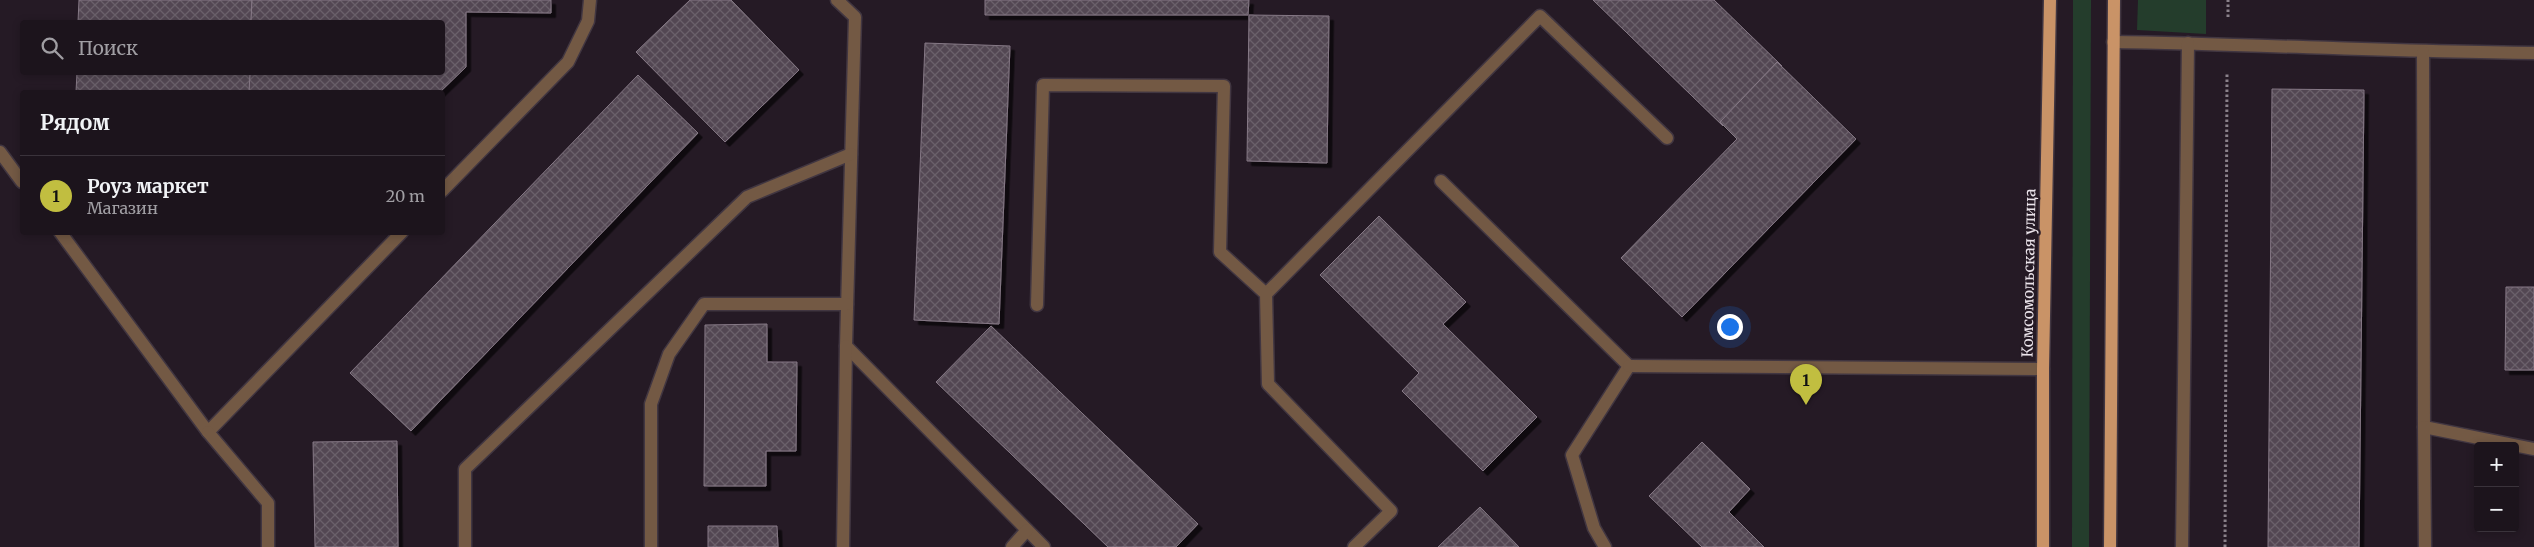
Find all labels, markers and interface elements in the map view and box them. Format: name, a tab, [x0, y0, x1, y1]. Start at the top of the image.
search box	[20, 20, 445, 75]
icon: search	[38, 34, 66, 62]
text: Поиск	[78, 36, 138, 60]
text: Рядом	[40, 109, 110, 136]
text: Роуз маркет	[87, 174, 209, 198]
text: 1	[52, 186, 60, 206]
text: 20 m	[386, 186, 425, 206]
street label: Комсомольская улица	[2018, 188, 2039, 358]
text: Магазин	[87, 198, 158, 218]
your location	[1717, 314, 1743, 340]
pin: 1	[1790, 364, 1822, 405]
map controls	[2474, 442, 2519, 532]
button: +	[2474, 442, 2519, 487]
button: −	[2474, 487, 2519, 532]

